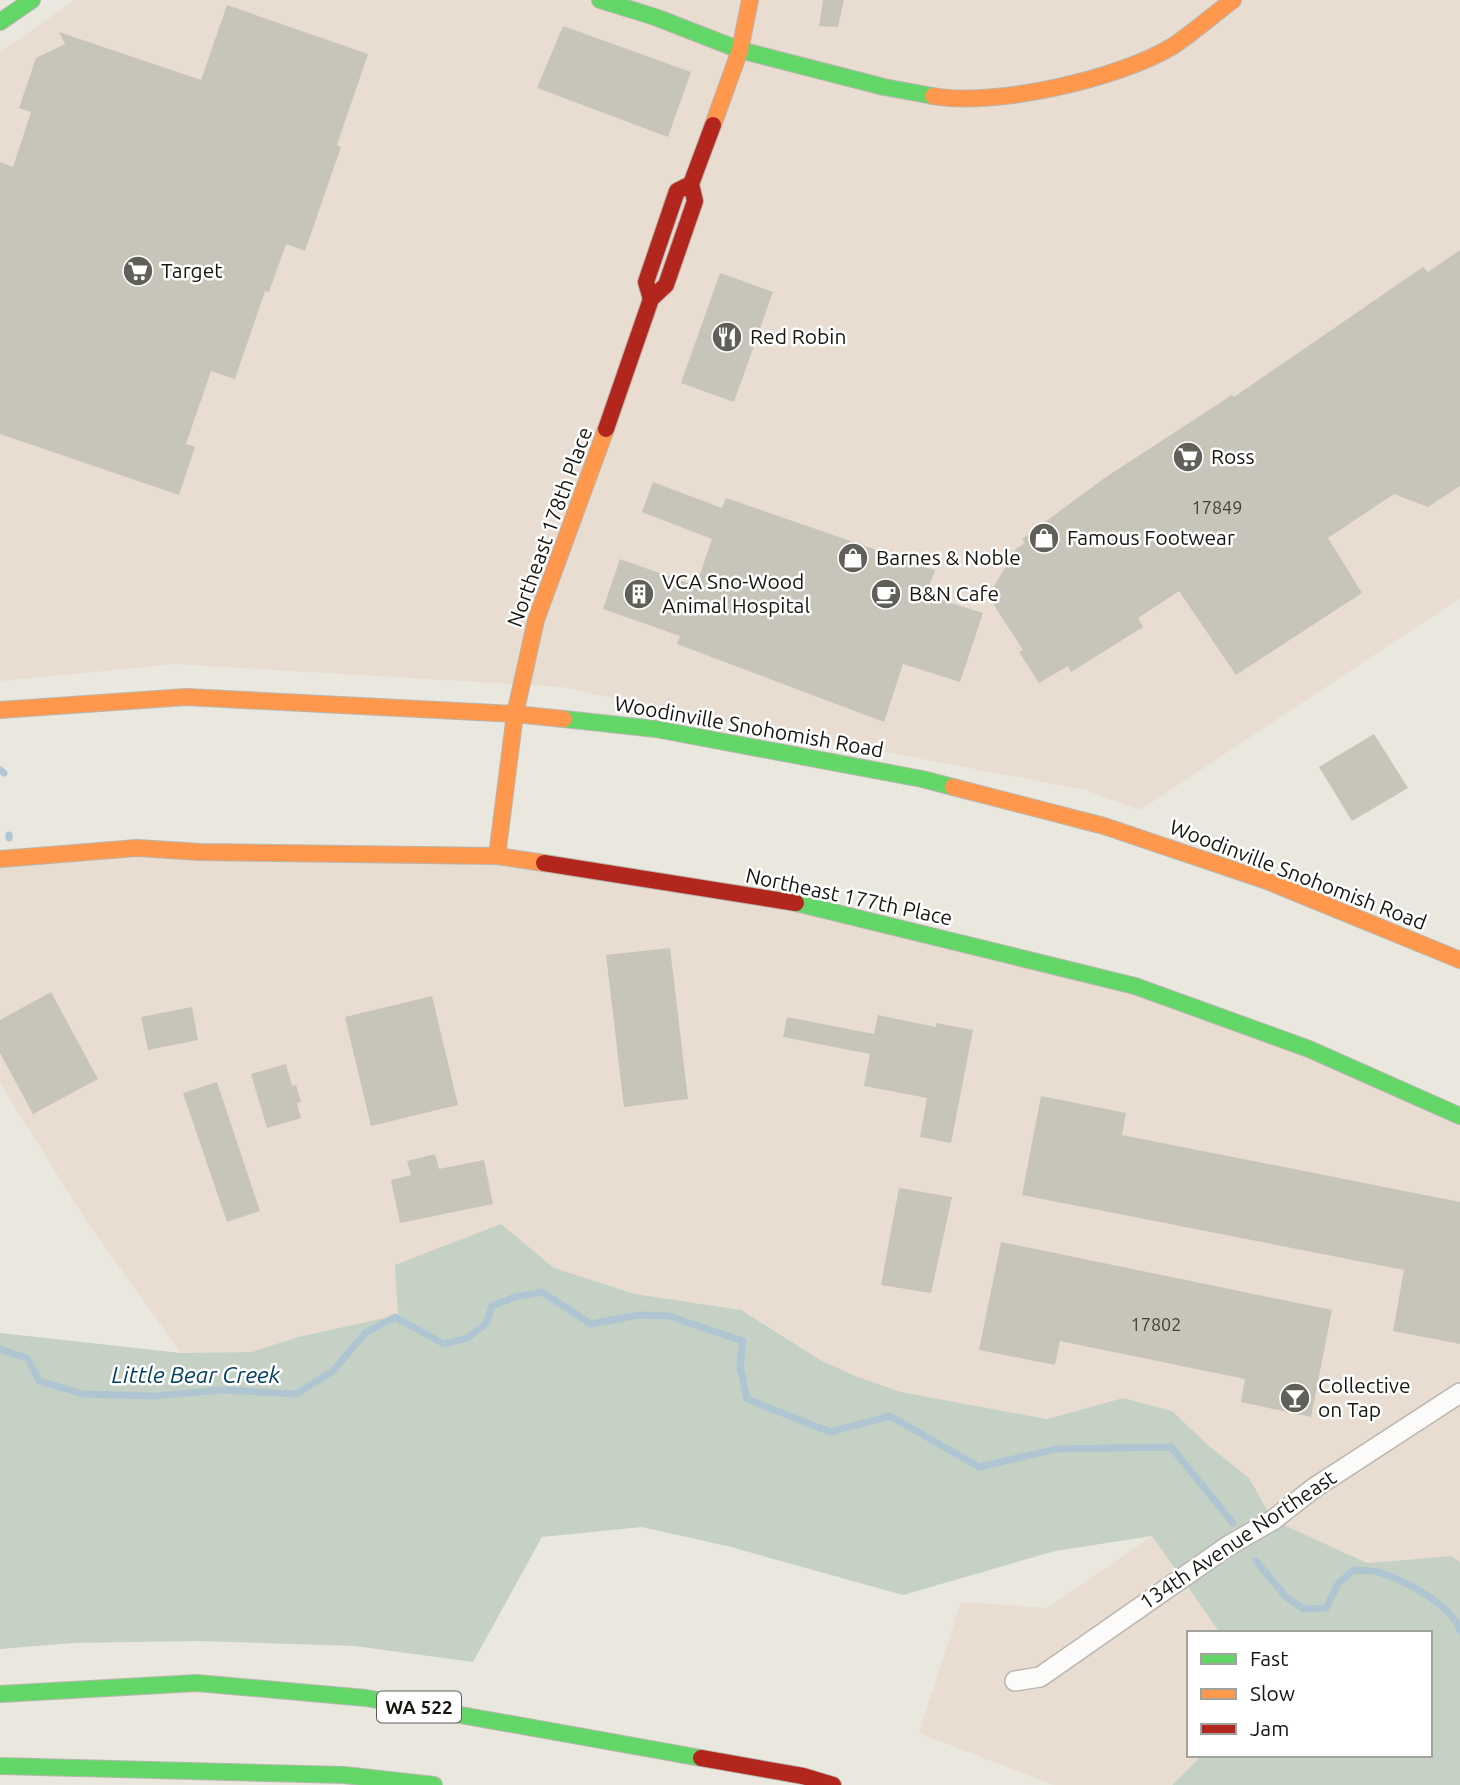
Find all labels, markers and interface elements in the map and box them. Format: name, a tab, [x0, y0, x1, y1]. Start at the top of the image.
supermarket icon: Target	[121, 254, 155, 288]
place label: Target	[161, 258, 223, 282]
restaurant icon: Red Robin	[710, 320, 744, 354]
place label: Red Robin	[750, 324, 846, 348]
street label: Northeast 178th Place	[502, 423, 596, 630]
supermarket icon: Ross	[1171, 440, 1205, 474]
place label: Ross	[1211, 444, 1255, 468]
house number: 17849	[1192, 497, 1242, 517]
shop icon: Famous Footwear	[1027, 521, 1061, 555]
place label: Famous Footwear	[1067, 525, 1235, 549]
shop icon: Barnes & Noble	[836, 541, 870, 575]
place label: Barnes & Noble	[876, 545, 1021, 569]
place label: VCA Sno-Wood Animal Hospital	[662, 569, 810, 617]
building icon: VCA Sno-Wood Animal Hospital	[622, 577, 656, 611]
cafe icon: B&N Cafe	[869, 577, 903, 611]
place label: B&N Cafe	[909, 581, 999, 605]
street label: Woodinville Snohomish Road	[613, 691, 886, 762]
street label: Woodinville Snohomish Road	[1167, 814, 1430, 934]
street label: Northeast 177th Place	[744, 862, 955, 930]
house number: 17802	[1131, 1314, 1181, 1334]
water label: Little Bear Creek	[112, 1362, 281, 1387]
place label: Collective on Tap	[1318, 1373, 1411, 1421]
bar icon: Collective on Tap	[1278, 1381, 1312, 1415]
street label: 134th Avenue Northeast	[1135, 1465, 1340, 1614]
legend	[1187, 1631, 1432, 1757]
text: Fast	[1250, 1646, 1288, 1670]
text: Slow	[1250, 1681, 1295, 1705]
road number: WA 522	[377, 1692, 461, 1722]
text: Jam	[1250, 1716, 1289, 1740]

